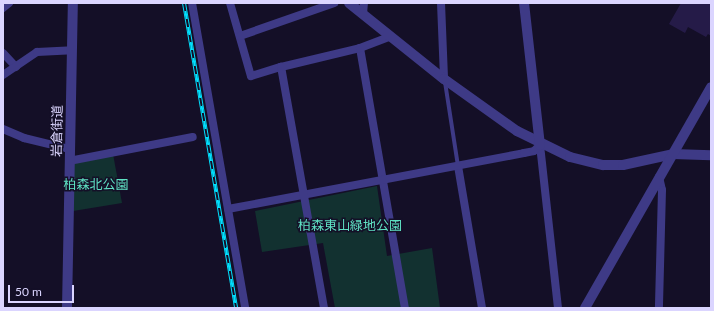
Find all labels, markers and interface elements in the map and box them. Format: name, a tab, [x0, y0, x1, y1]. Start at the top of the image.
street label: 岩倉街道	[49, 105, 65, 157]
park label: 柏森北公園	[64, 176, 128, 192]
park label: 柏森東山緑地公園	[298, 217, 402, 233]
scale bar	[10, 277, 76, 303]
text: 50 m	[15, 284, 42, 299]

